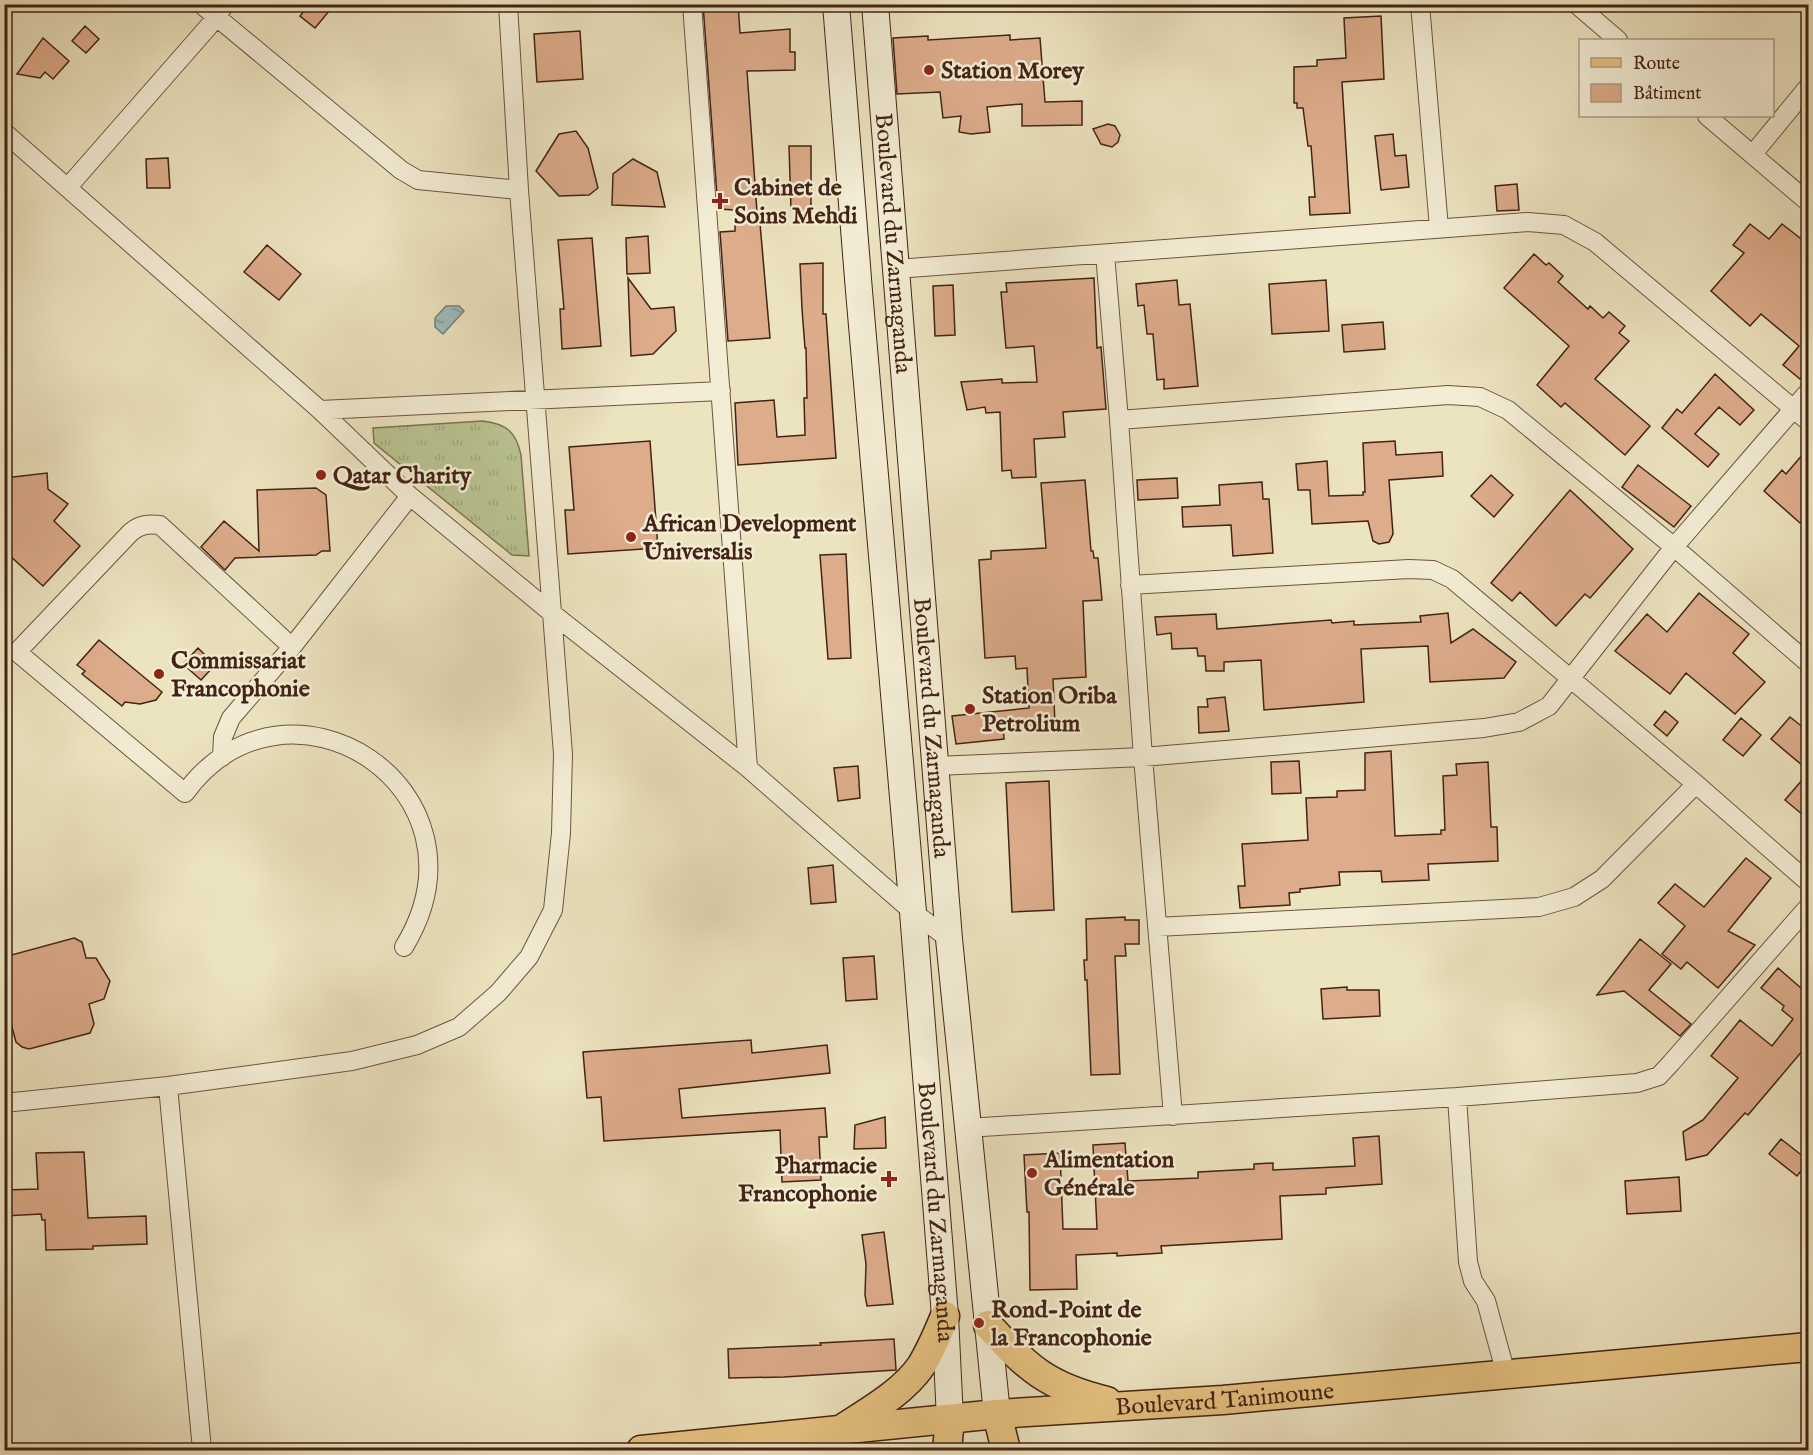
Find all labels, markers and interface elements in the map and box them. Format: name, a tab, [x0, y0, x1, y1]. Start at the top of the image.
legend	[1579, 39, 1774, 117]
text: Route	[1633, 53, 1680, 76]
place label: Station Morey	[941, 56, 1085, 87]
marker: Station Morey	[922, 63, 936, 77]
text: Bâtiment	[1633, 83, 1702, 106]
street label: Boulevard du Zarmaganda	[867, 112, 918, 375]
place label: Cabinet de Soins Mehdi	[734, 173, 858, 232]
marker: Cabinet de Soins Mehdi	[711, 192, 729, 210]
place label: Qatar Charity	[333, 461, 472, 492]
marker: Qatar Charity	[314, 468, 328, 482]
place label: African Development Universalis	[642, 509, 857, 568]
marker: African Development Universalis	[624, 530, 638, 544]
street label: Boulevard du Zarmaganda	[905, 596, 957, 860]
place label: Commissariat Francophonie	[171, 646, 310, 705]
marker: Commissariat Francophonie	[152, 667, 166, 681]
place label: Station Oriba Petrolium	[982, 681, 1117, 740]
marker: Station Oriba Petrolium	[963, 702, 977, 716]
street label: Boulevard du Zarmaganda	[909, 1080, 960, 1344]
place label: Alimentation Générale	[1043, 1145, 1174, 1204]
place label: Pharmacie Francophonie	[738, 1151, 877, 1210]
marker: Alimentation Générale	[1025, 1166, 1039, 1180]
marker: Pharmacie Francophonie	[882, 1172, 896, 1186]
place label: Rond-Point de la Francophonie	[990, 1295, 1152, 1354]
marker: Rond-Point de la Francophonie	[972, 1316, 986, 1330]
street label: Boulevard Tanimoune	[1114, 1376, 1335, 1424]

